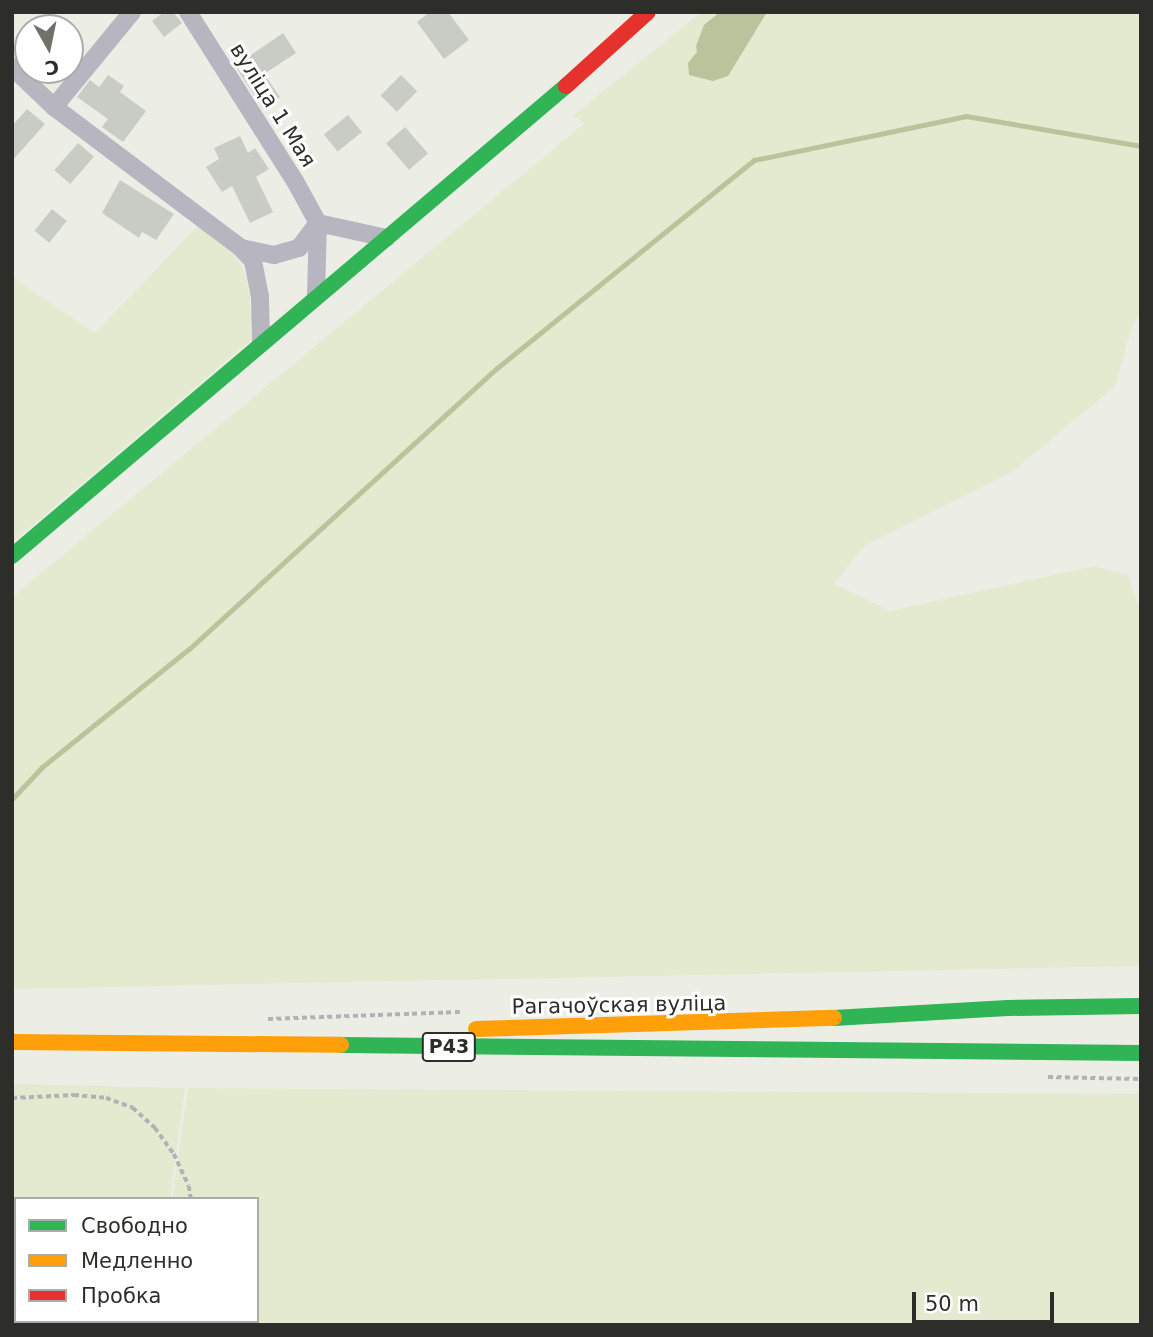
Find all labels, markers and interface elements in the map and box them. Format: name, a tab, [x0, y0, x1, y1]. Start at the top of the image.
north arrow	[14, 14, 84, 84]
street label: вуліца 1 Мая	[225, 38, 321, 172]
text: С	[43, 56, 61, 80]
street label: Рагачоўская вуліца	[511, 991, 727, 1019]
road number: Р43	[421, 1032, 477, 1063]
legend	[14, 1197, 259, 1323]
text: Свободно	[81, 1214, 188, 1238]
text: Медленно	[81, 1249, 193, 1273]
scale bar	[915, 1278, 1057, 1322]
text: Пробка	[81, 1284, 161, 1308]
text: 50 m	[925, 1292, 979, 1316]

